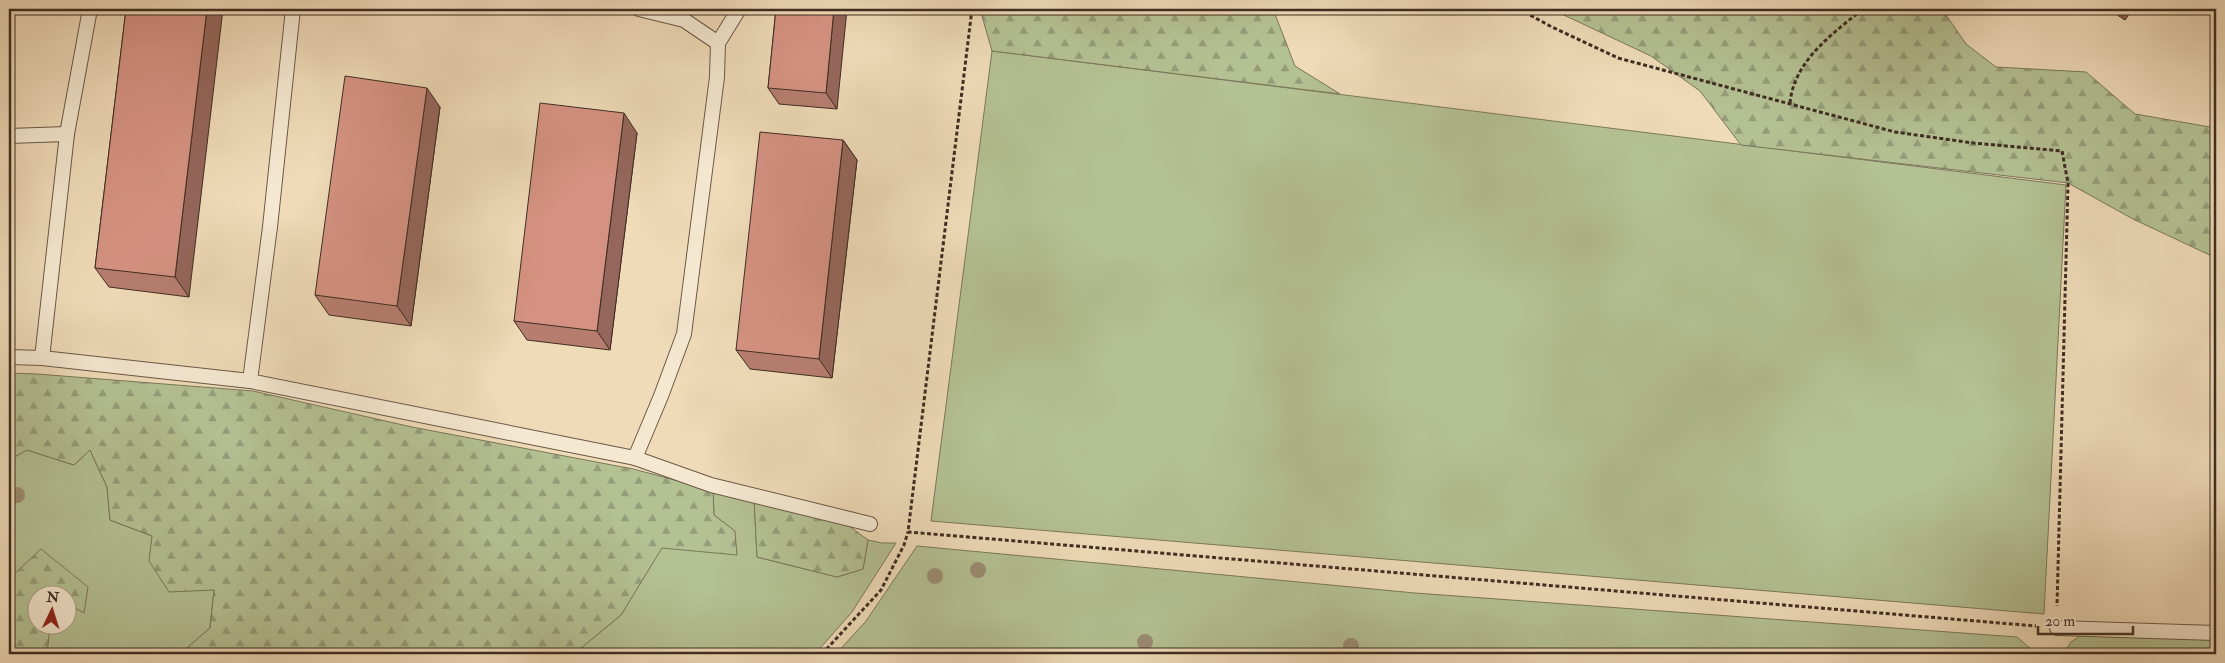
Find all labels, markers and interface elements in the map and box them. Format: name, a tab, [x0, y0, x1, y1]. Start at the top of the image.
north arrow	[28, 586, 78, 636]
text: N	[45, 589, 60, 606]
scale bar	[2038, 603, 2132, 635]
text: 20 m	[2045, 612, 2075, 631]

